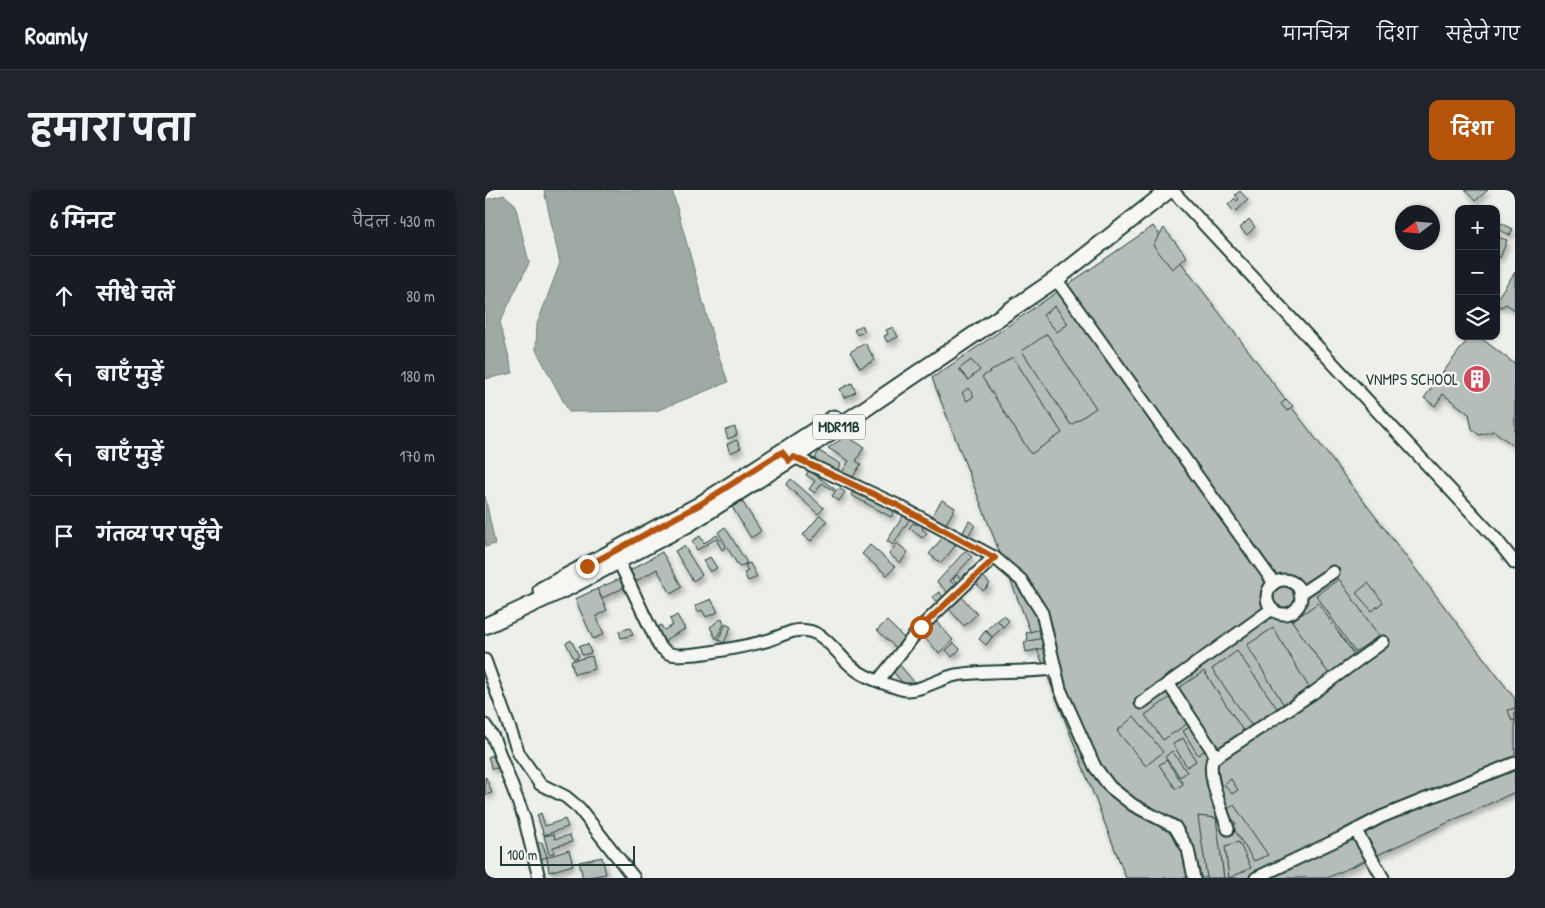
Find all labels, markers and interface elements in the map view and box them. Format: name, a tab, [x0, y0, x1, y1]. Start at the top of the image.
text: Roamly	[25, 19, 88, 51]
text: मानचित्र	[1283, 21, 1349, 46]
text: दिशा	[1377, 21, 1418, 46]
text: सहेजे गए	[1446, 21, 1520, 46]
button: दिशा	[1429, 100, 1515, 160]
text: हमारा पता	[30, 104, 194, 151]
north arrow	[1395, 205, 1440, 250]
map controls	[1455, 205, 1500, 340]
button: +	[1455, 205, 1500, 250]
text: 6 मिनट	[50, 206, 114, 235]
text: पैदल · 430 m	[353, 210, 435, 232]
button: −	[1455, 250, 1500, 295]
text: सीधे चलें	[97, 281, 174, 307]
icon: ahead	[50, 282, 78, 310]
text: 80 m	[406, 285, 435, 307]
button: layers	[1455, 295, 1500, 340]
text: बाएँ मुड़ें	[97, 361, 163, 387]
icon: left	[50, 362, 78, 390]
building icon: VNMPS SCHOOL	[1462, 364, 1492, 394]
text: 180 m	[401, 365, 435, 387]
place label: VNMPS SCHOOL	[1365, 368, 1458, 390]
road number: MDR11B	[813, 414, 865, 440]
text: बाएँ मुड़ें	[97, 441, 163, 467]
icon: left	[50, 442, 78, 470]
text: 170 m	[400, 445, 435, 467]
text: गंतव्य पर पहुँचे	[97, 521, 221, 547]
icon: arrive	[50, 522, 78, 550]
route end	[576, 555, 599, 578]
route start	[910, 616, 933, 639]
scale bar	[500, 843, 635, 866]
text: 100 m	[507, 845, 537, 864]

